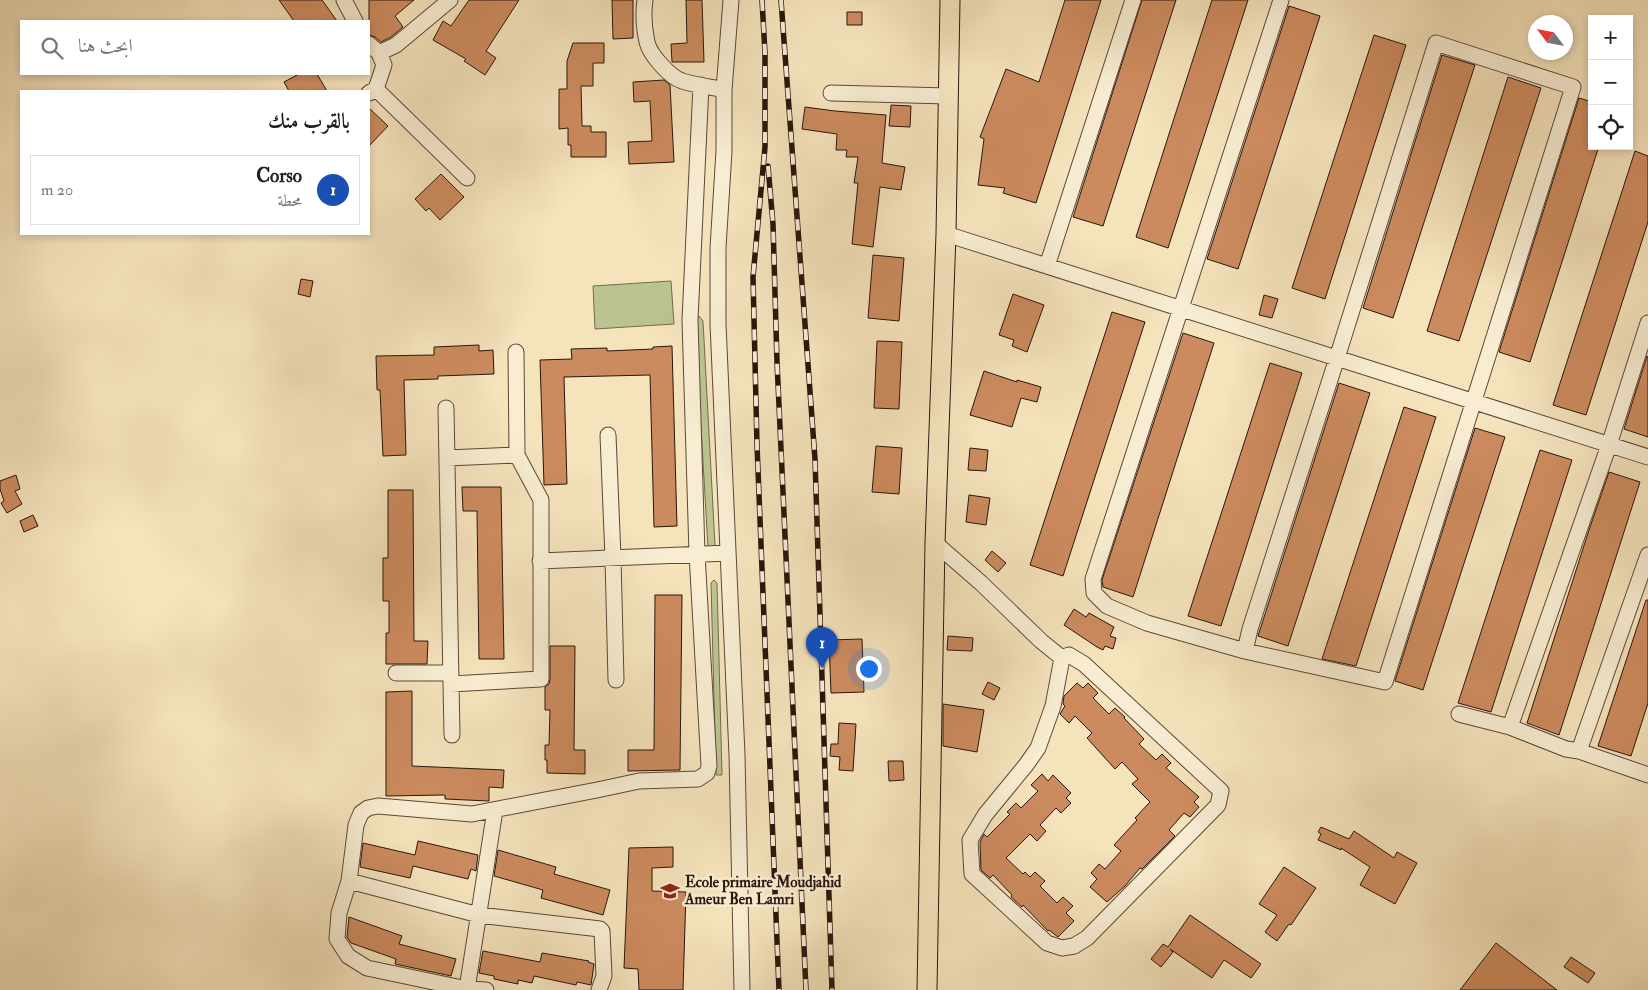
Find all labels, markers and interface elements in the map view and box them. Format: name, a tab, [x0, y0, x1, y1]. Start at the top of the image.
north arrow	[1528, 15, 1573, 60]
map controls	[1588, 15, 1633, 150]
button: +	[1588, 15, 1633, 60]
search box	[20, 20, 370, 75]
icon: search	[38, 34, 66, 62]
text: ابحث هنا	[78, 34, 133, 58]
button: −	[1588, 60, 1633, 105]
button: locate	[1588, 105, 1633, 150]
text: بالقرب منك	[268, 108, 350, 135]
text: Corso	[256, 164, 302, 188]
text: 20 m	[41, 180, 73, 200]
text: 1	[330, 180, 336, 200]
text: محطة	[277, 191, 302, 211]
pin: 1	[806, 627, 838, 668]
your location	[856, 656, 882, 682]
place label: Ecole primaire Moudjahid Ameur Ben Lamri	[684, 873, 842, 909]
school or university icon: Ecole primaire Moudjahid Ameur Ben Lamri	[659, 880, 681, 902]

